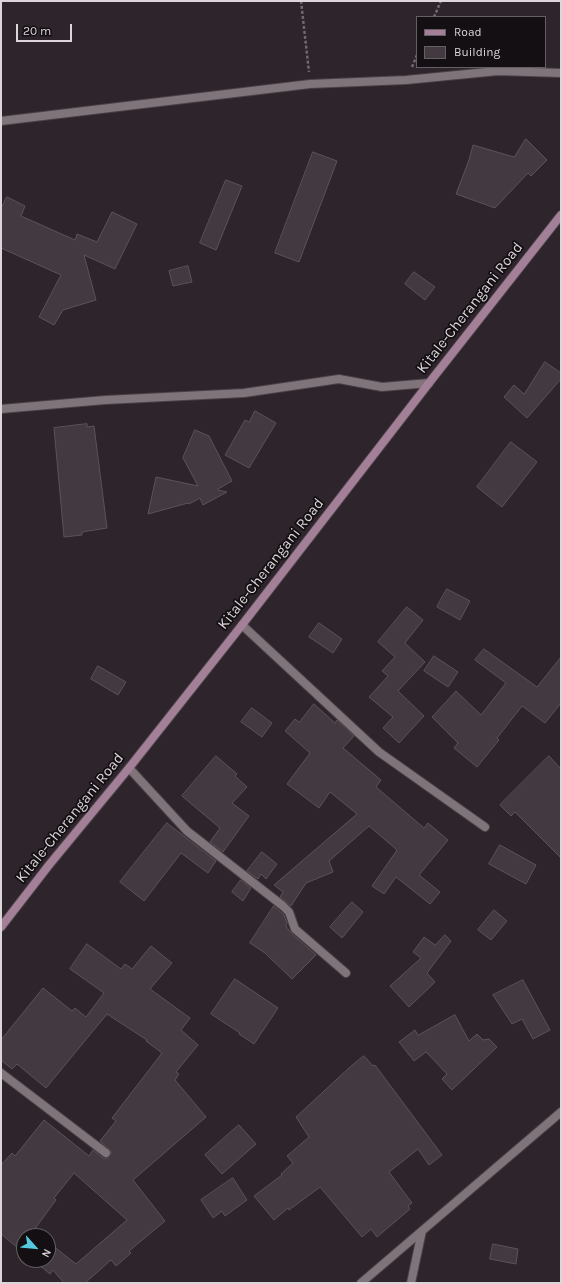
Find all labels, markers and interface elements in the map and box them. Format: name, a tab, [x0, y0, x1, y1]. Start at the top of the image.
scale bar	[18, 16, 74, 42]
legend	[416, 16, 546, 68]
text: 20 m	[23, 24, 51, 38]
text: Road	[454, 25, 482, 39]
text: Building	[454, 45, 500, 59]
street label: Kitale-Cherangani Road	[413, 239, 527, 377]
street label: Kitale-Cherangani Road	[214, 495, 328, 633]
street label: Kitale-Cherangani Road	[12, 750, 128, 886]
north arrow	[16, 1228, 56, 1268]
text: N	[39, 1247, 54, 1260]

